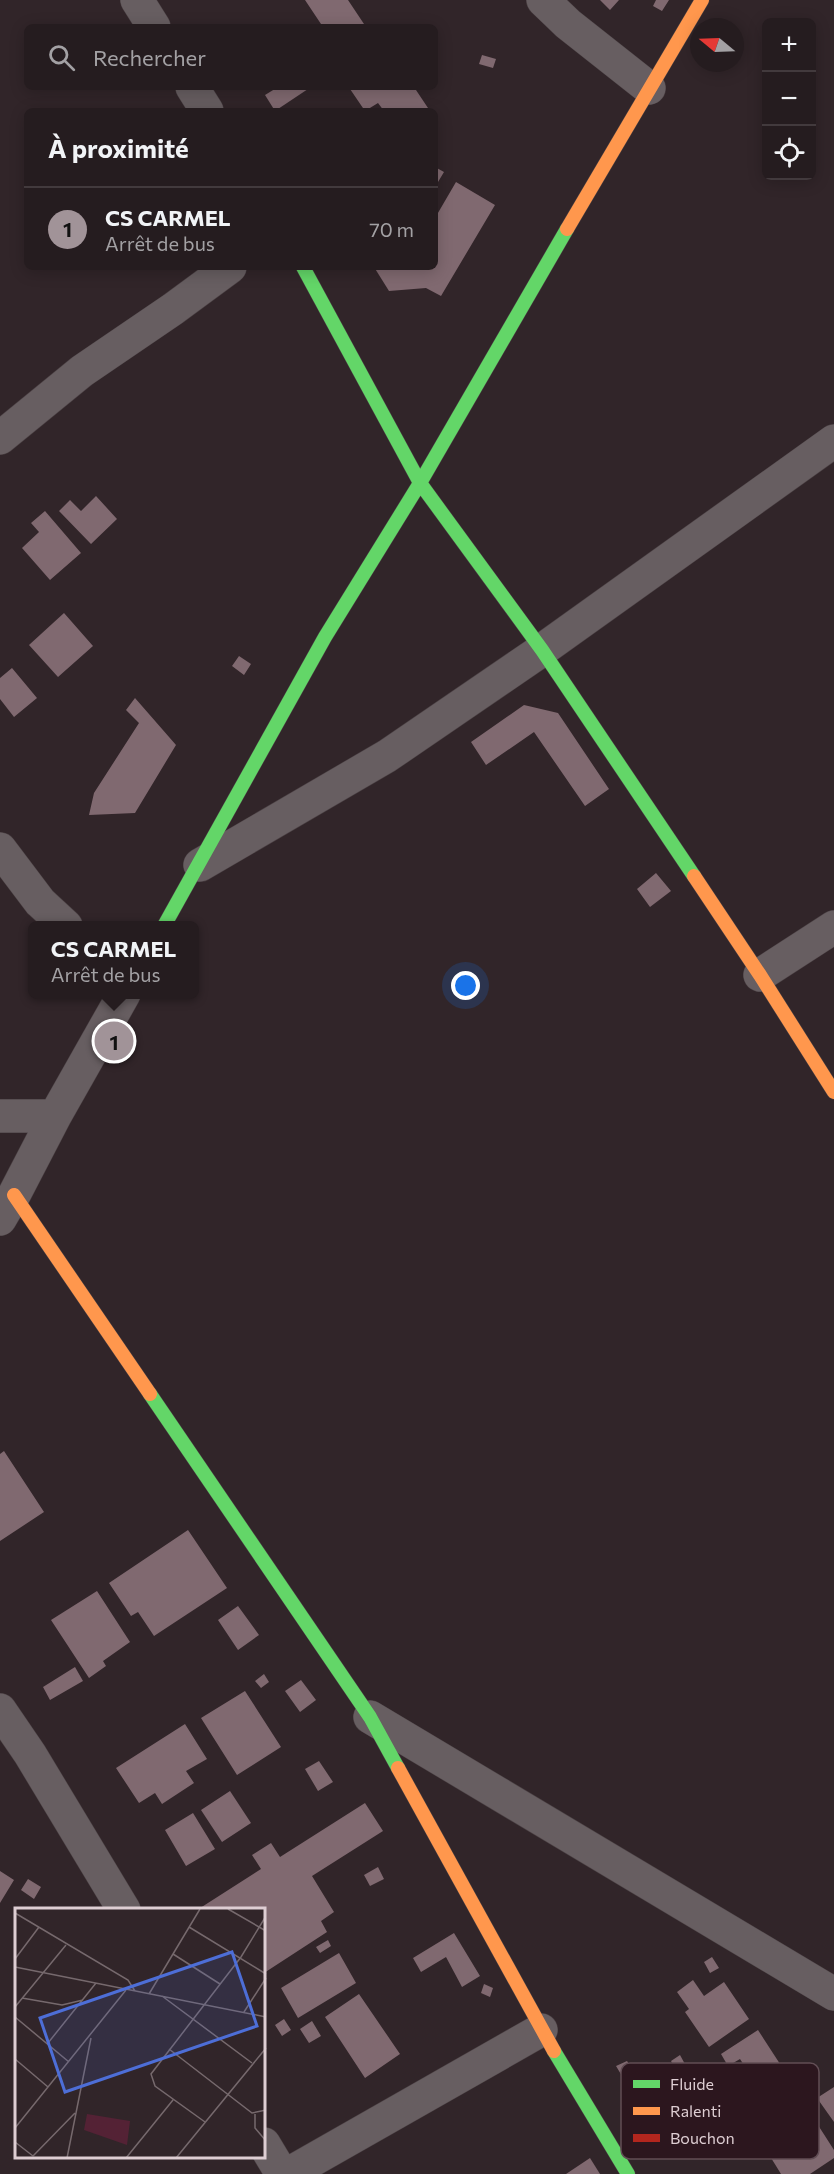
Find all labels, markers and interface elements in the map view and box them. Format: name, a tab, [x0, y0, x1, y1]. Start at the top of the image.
north arrow	[690, 18, 744, 72]
map controls	[762, 18, 816, 180]
button: +	[762, 18, 816, 72]
search box	[24, 24, 438, 90]
icon: search	[45, 41, 78, 74]
text: Rechercher	[93, 44, 206, 71]
button: −	[762, 72, 816, 126]
button: locate	[762, 126, 816, 180]
text: À proximité	[48, 132, 189, 163]
text: CS CARMEL	[105, 204, 231, 231]
text: 1	[63, 217, 72, 241]
text: 70 m	[369, 217, 414, 241]
text: Arrêt de bus	[105, 231, 215, 255]
popup	[28, 921, 199, 999]
text: CS CARMEL	[51, 935, 176, 962]
text: Arrêt de bus	[51, 962, 161, 986]
your location	[451, 971, 480, 1000]
pin: 1	[94, 1018, 134, 1064]
inset map	[15, 1908, 266, 2159]
legend	[621, 2063, 819, 2159]
text: Fluide	[670, 2074, 714, 2093]
text: Ralenti	[670, 2101, 721, 2120]
text: Bouchon	[670, 2128, 735, 2147]

